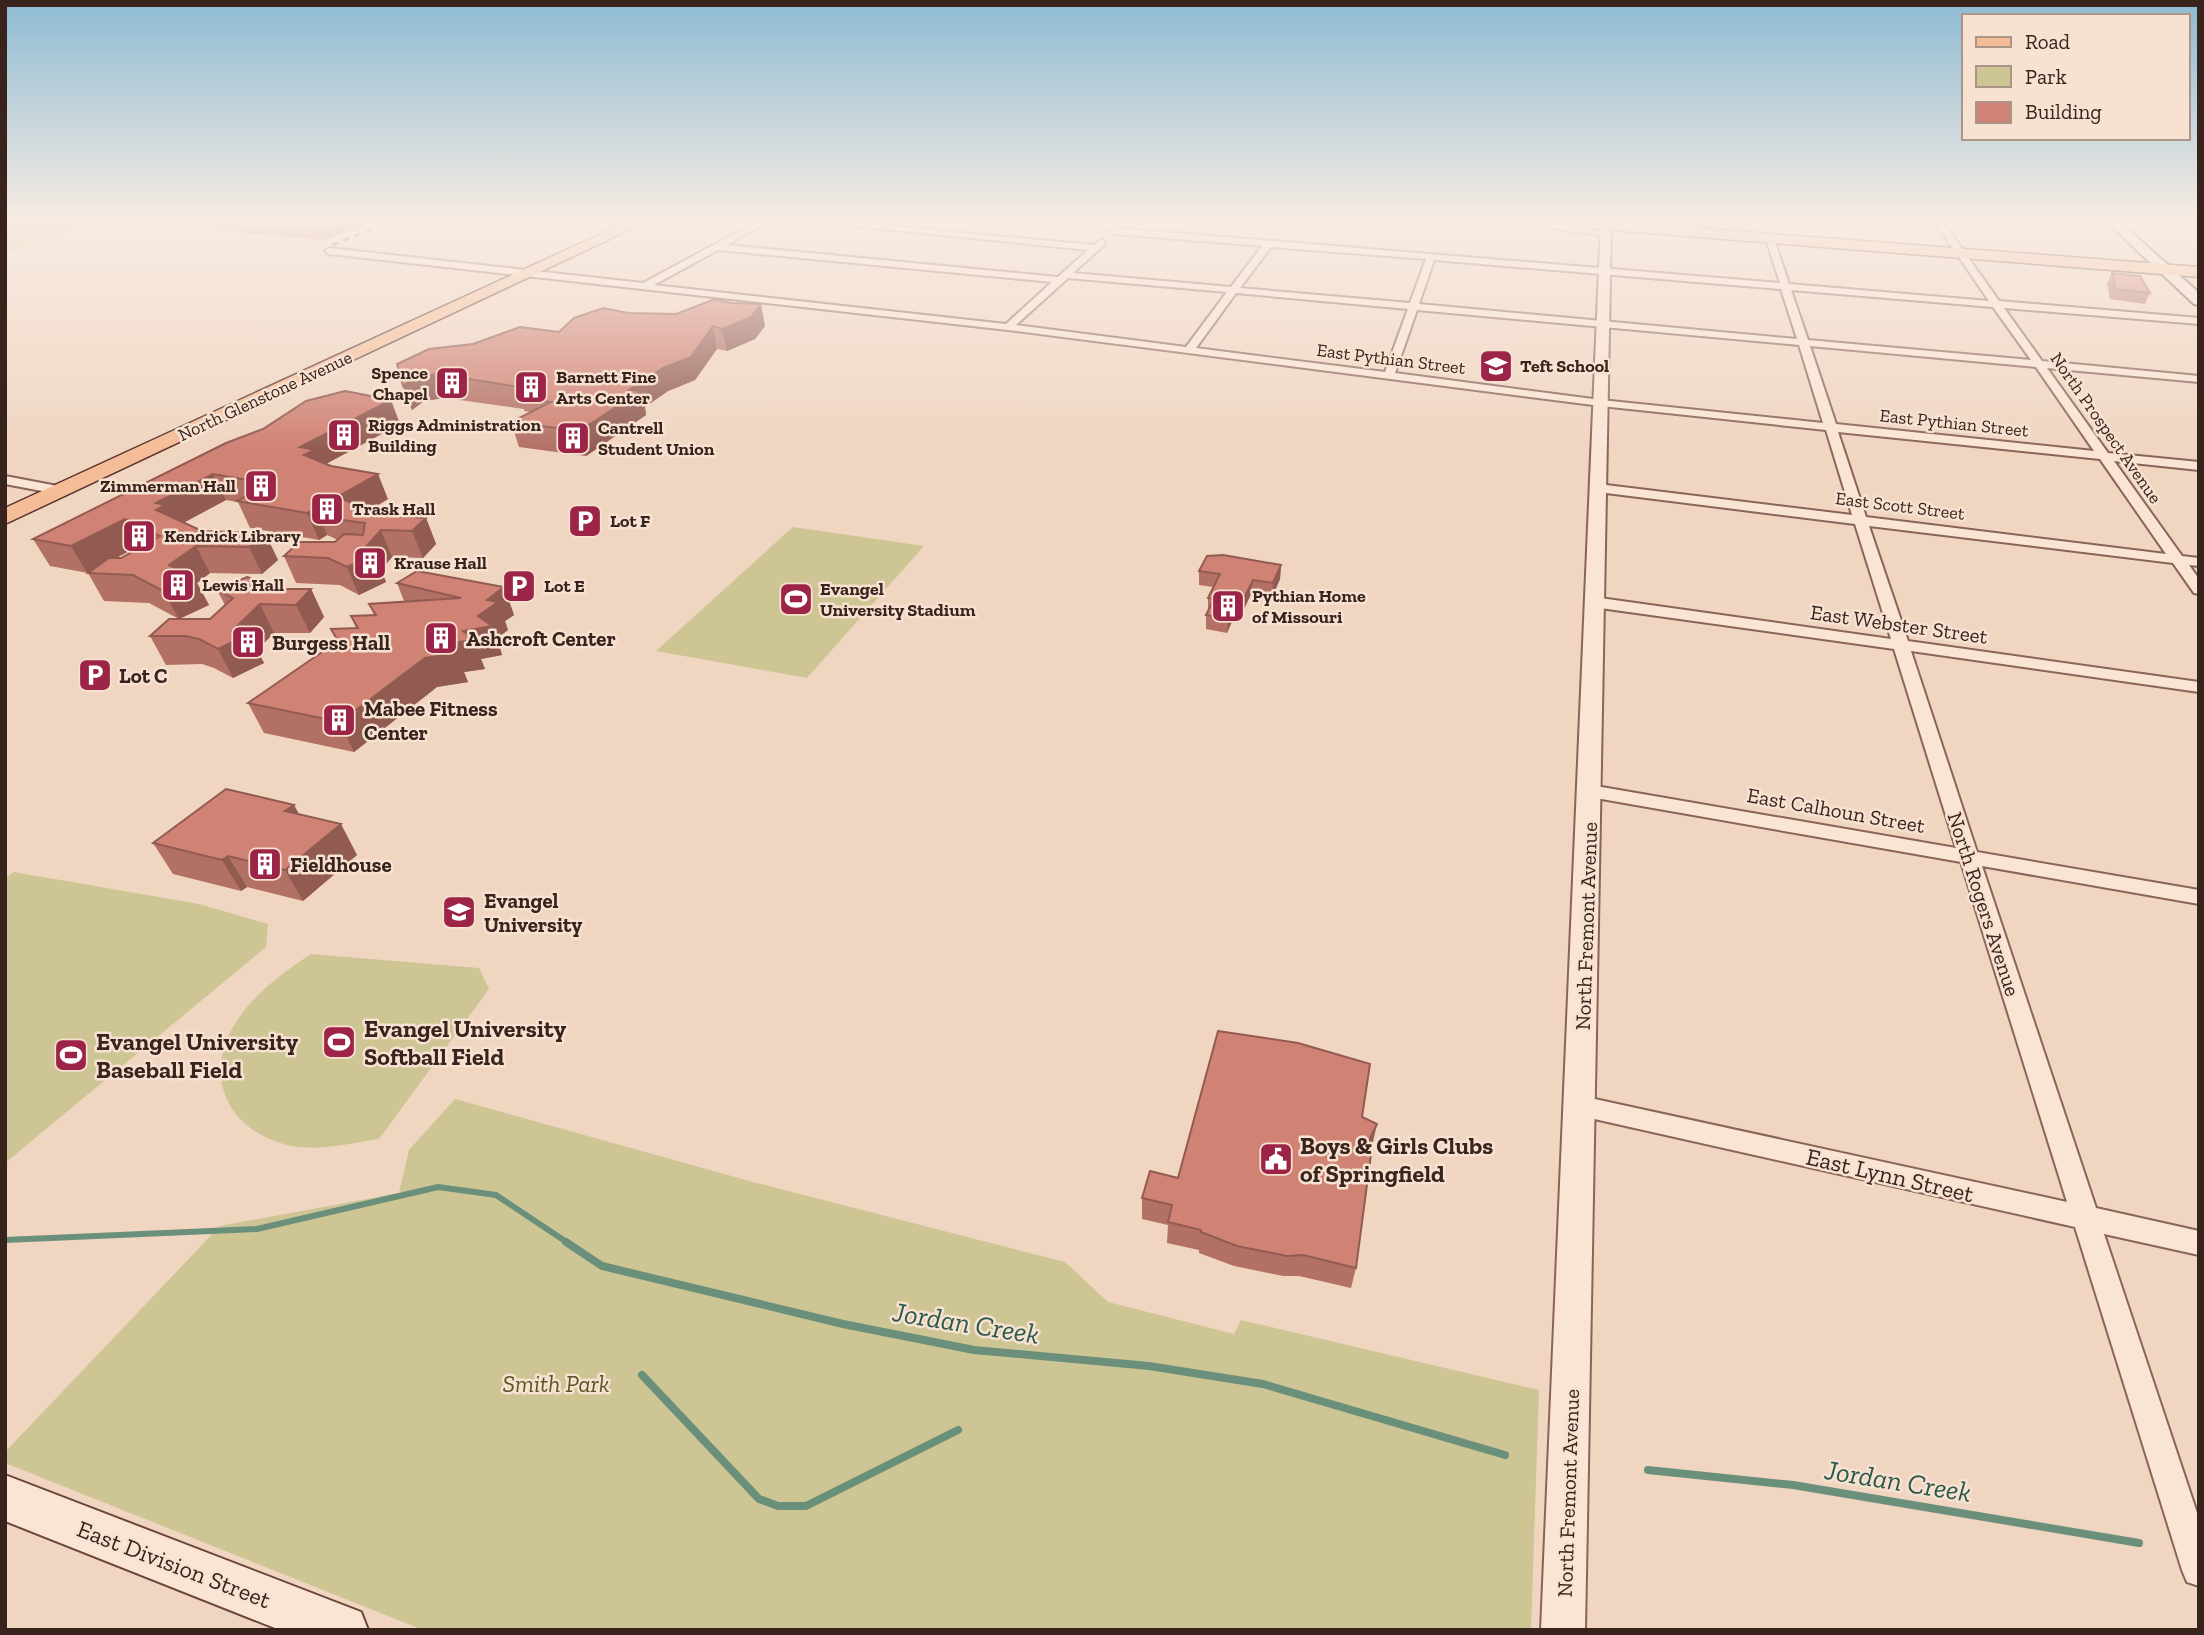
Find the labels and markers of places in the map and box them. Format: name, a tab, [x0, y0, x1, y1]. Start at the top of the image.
school or university icon: Teft School	[1477, 347, 1515, 385]
place label: Teft School	[1520, 355, 1609, 377]
place label: Spence Chapel	[371, 362, 428, 405]
building icon: Spence Chapel	[433, 364, 471, 402]
place label: Barnett Fine Arts Center	[556, 366, 657, 409]
building icon: Barnett Fine Arts Center	[512, 368, 550, 406]
place label: Riggs Administration Building	[368, 414, 541, 457]
building icon: Riggs Administration Building	[325, 416, 363, 454]
place label: Cantrell Student Union	[598, 417, 715, 460]
building icon: Cantrell Student Union	[554, 419, 592, 457]
building icon: Zimmerman Hall	[242, 467, 280, 505]
place label: Zimmerman Hall	[100, 475, 236, 497]
building icon: Trask Hall	[308, 490, 346, 528]
place label: Trask Hall	[352, 498, 435, 520]
parking icon: Lot F	[566, 502, 604, 540]
place label: Lot F	[610, 510, 650, 532]
building icon: Kendrick Library	[120, 517, 158, 555]
place label: Kendrick Library	[164, 525, 301, 547]
building icon: Krause Hall	[351, 544, 389, 582]
place label: Krause Hall	[394, 552, 487, 574]
building icon: Lewis Hall	[159, 566, 197, 604]
parking icon: Lot E	[500, 567, 538, 605]
place label: Lewis Hall	[202, 574, 284, 596]
place label: Lot E	[544, 575, 585, 597]
place label: Evangel University Stadium	[820, 578, 976, 621]
sports icon: Evangel University Stadium	[777, 580, 815, 618]
place label: Pythian Home of Missouri	[1252, 585, 1366, 628]
building icon: Pythian Home of Missouri	[1209, 587, 1247, 625]
building icon: Ashcroft Center	[422, 619, 460, 657]
building icon: Burgess Hall	[229, 623, 267, 661]
place label: Ashcroft Center	[466, 626, 616, 651]
place label: Burgess Hall	[272, 630, 390, 655]
parking icon: Lot C	[76, 656, 114, 694]
place label: Lot C	[119, 663, 168, 688]
place label: Mabee Fitness Center	[364, 696, 498, 745]
building icon: Mabee Fitness Center	[320, 701, 358, 739]
building icon: Fieldhouse	[246, 845, 284, 883]
place label: Fieldhouse	[290, 852, 392, 877]
place label: Evangel University	[484, 888, 582, 937]
school or university icon: Evangel University	[440, 893, 478, 931]
place label: Evangel University Softball Field	[364, 1014, 566, 1071]
sports icon: Evangel University Softball Field	[320, 1023, 358, 1061]
place label: Evangel University Baseball Field	[96, 1027, 298, 1084]
sports icon: Evangel University Baseball Field	[52, 1036, 90, 1074]
place label: Boys & Girls Clubs of Springfield	[1300, 1131, 1493, 1188]
public building icon: Boys & Girls Clubs of Springfield	[1257, 1140, 1295, 1178]

